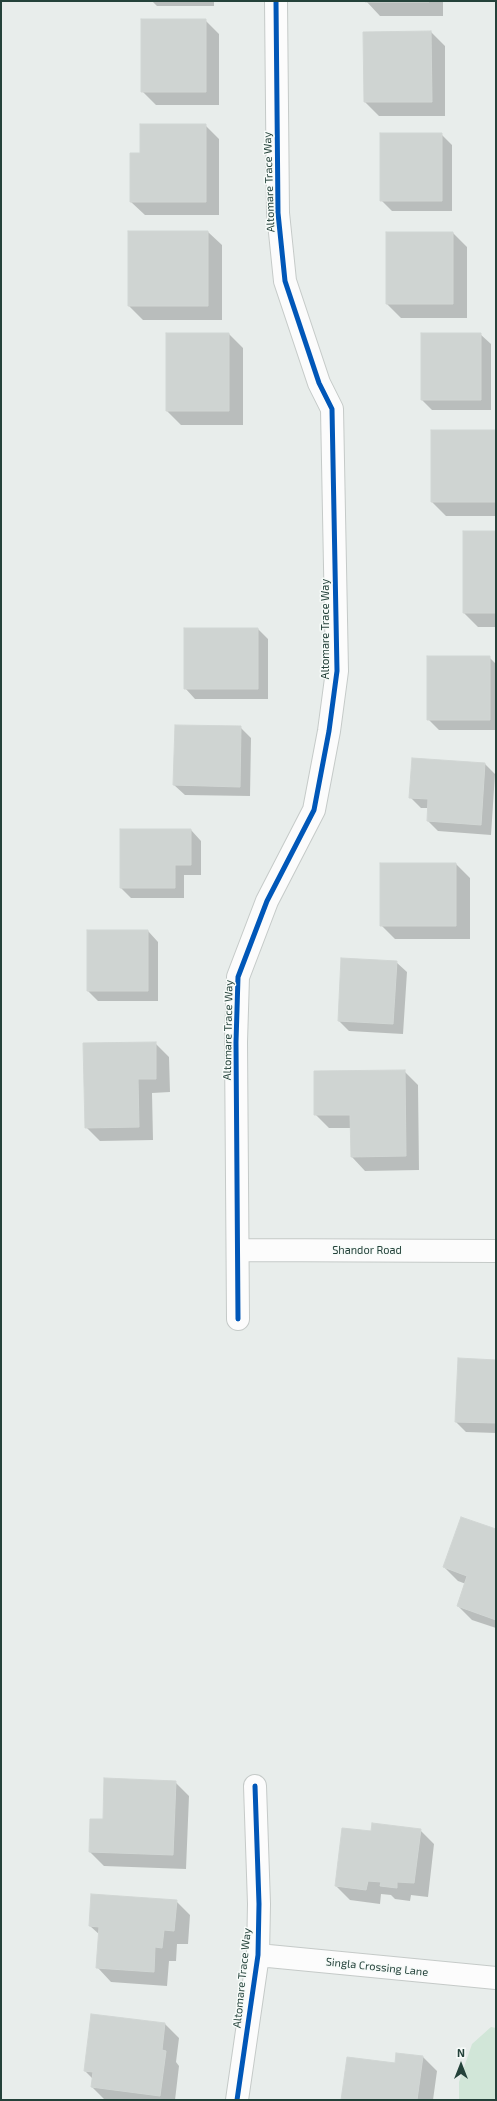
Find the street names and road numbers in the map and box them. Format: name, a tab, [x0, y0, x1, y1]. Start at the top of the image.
street label: Altomare Trace Way	[261, 132, 277, 232]
street label: Altomare Trace Way	[318, 579, 332, 679]
street label: Altomare Trace Way	[221, 980, 235, 1080]
street label: Shandor Road	[332, 1243, 402, 1257]
street label: Altomare Trace Way	[230, 1927, 254, 2029]
street label: Singla Crossing Lane	[325, 1955, 429, 1979]

